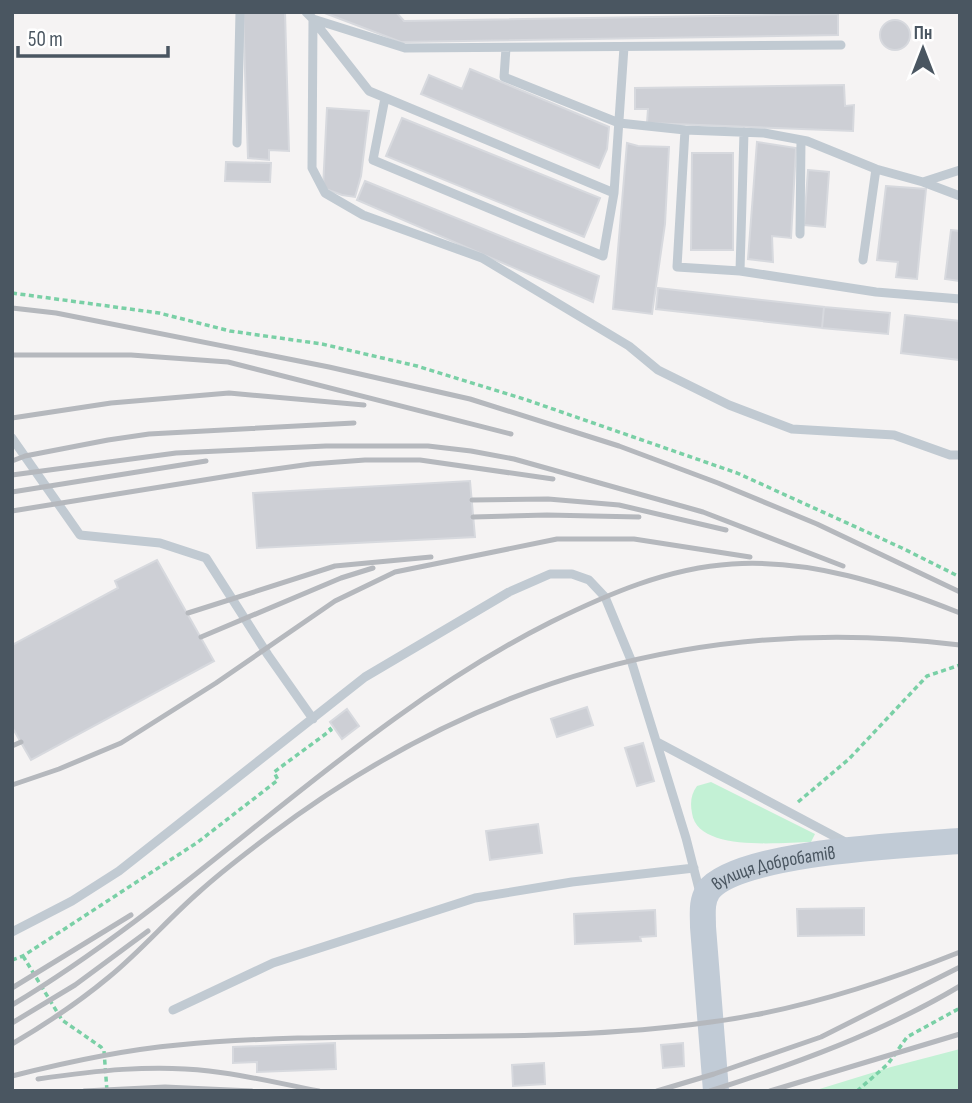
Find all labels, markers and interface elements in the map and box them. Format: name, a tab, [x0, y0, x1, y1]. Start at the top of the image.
scale bar	[18, 14, 168, 58]
north arrow	[888, 14, 958, 84]
text: Пн	[914, 22, 932, 45]
text: 50 m	[28, 27, 63, 52]
street label: вулиця Добробатів	[707, 842, 837, 896]

